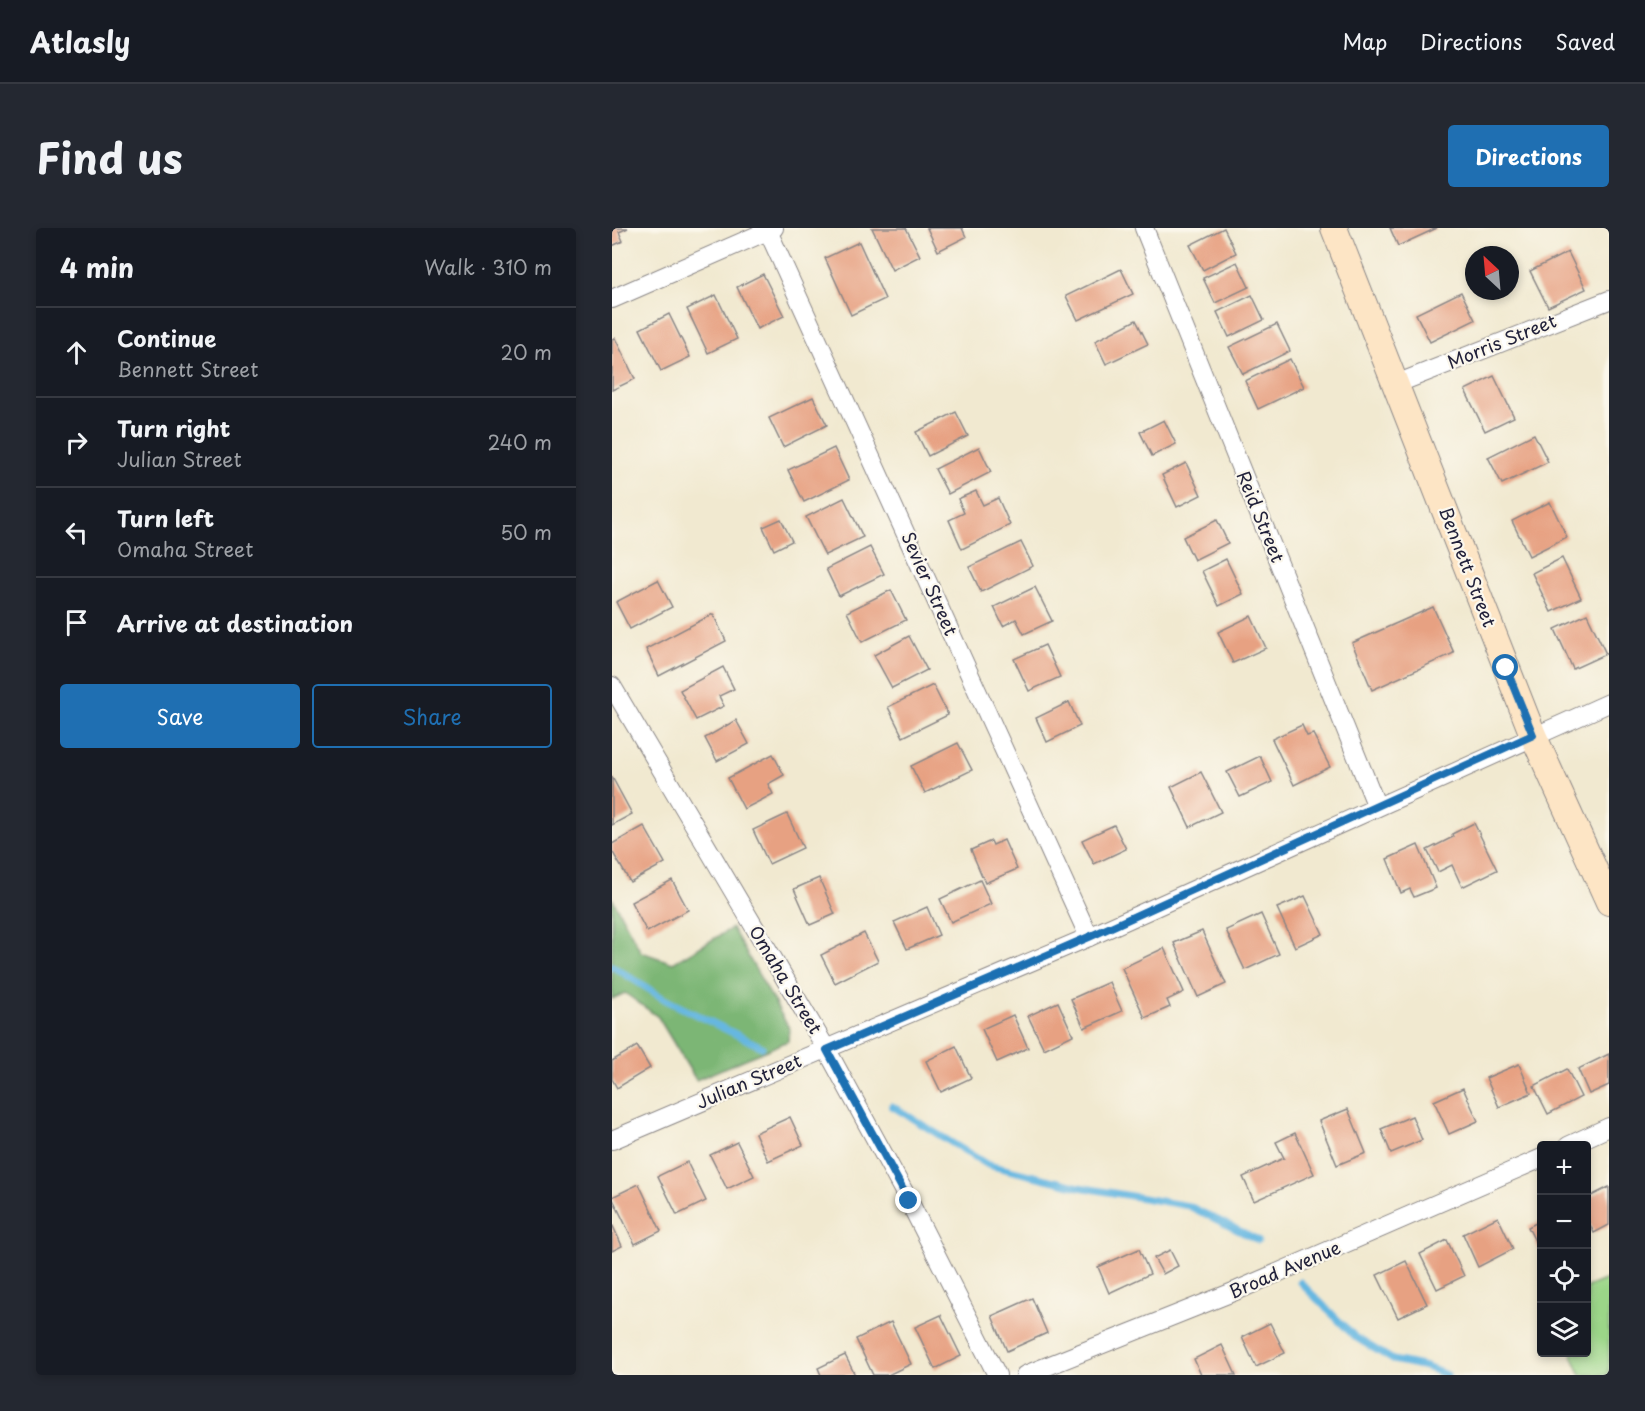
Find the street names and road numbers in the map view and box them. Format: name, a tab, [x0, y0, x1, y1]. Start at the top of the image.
street label: Morris Street	[1443, 306, 1560, 375]
street label: Reid Street	[1231, 467, 1292, 566]
street label: Bennett Street	[1433, 502, 1504, 631]
street label: Sevier Street	[895, 527, 965, 640]
street label: Omaha Street	[743, 920, 829, 1039]
street label: Julian Street	[691, 1046, 805, 1115]
street label: Broad Avenue	[1224, 1233, 1345, 1304]

